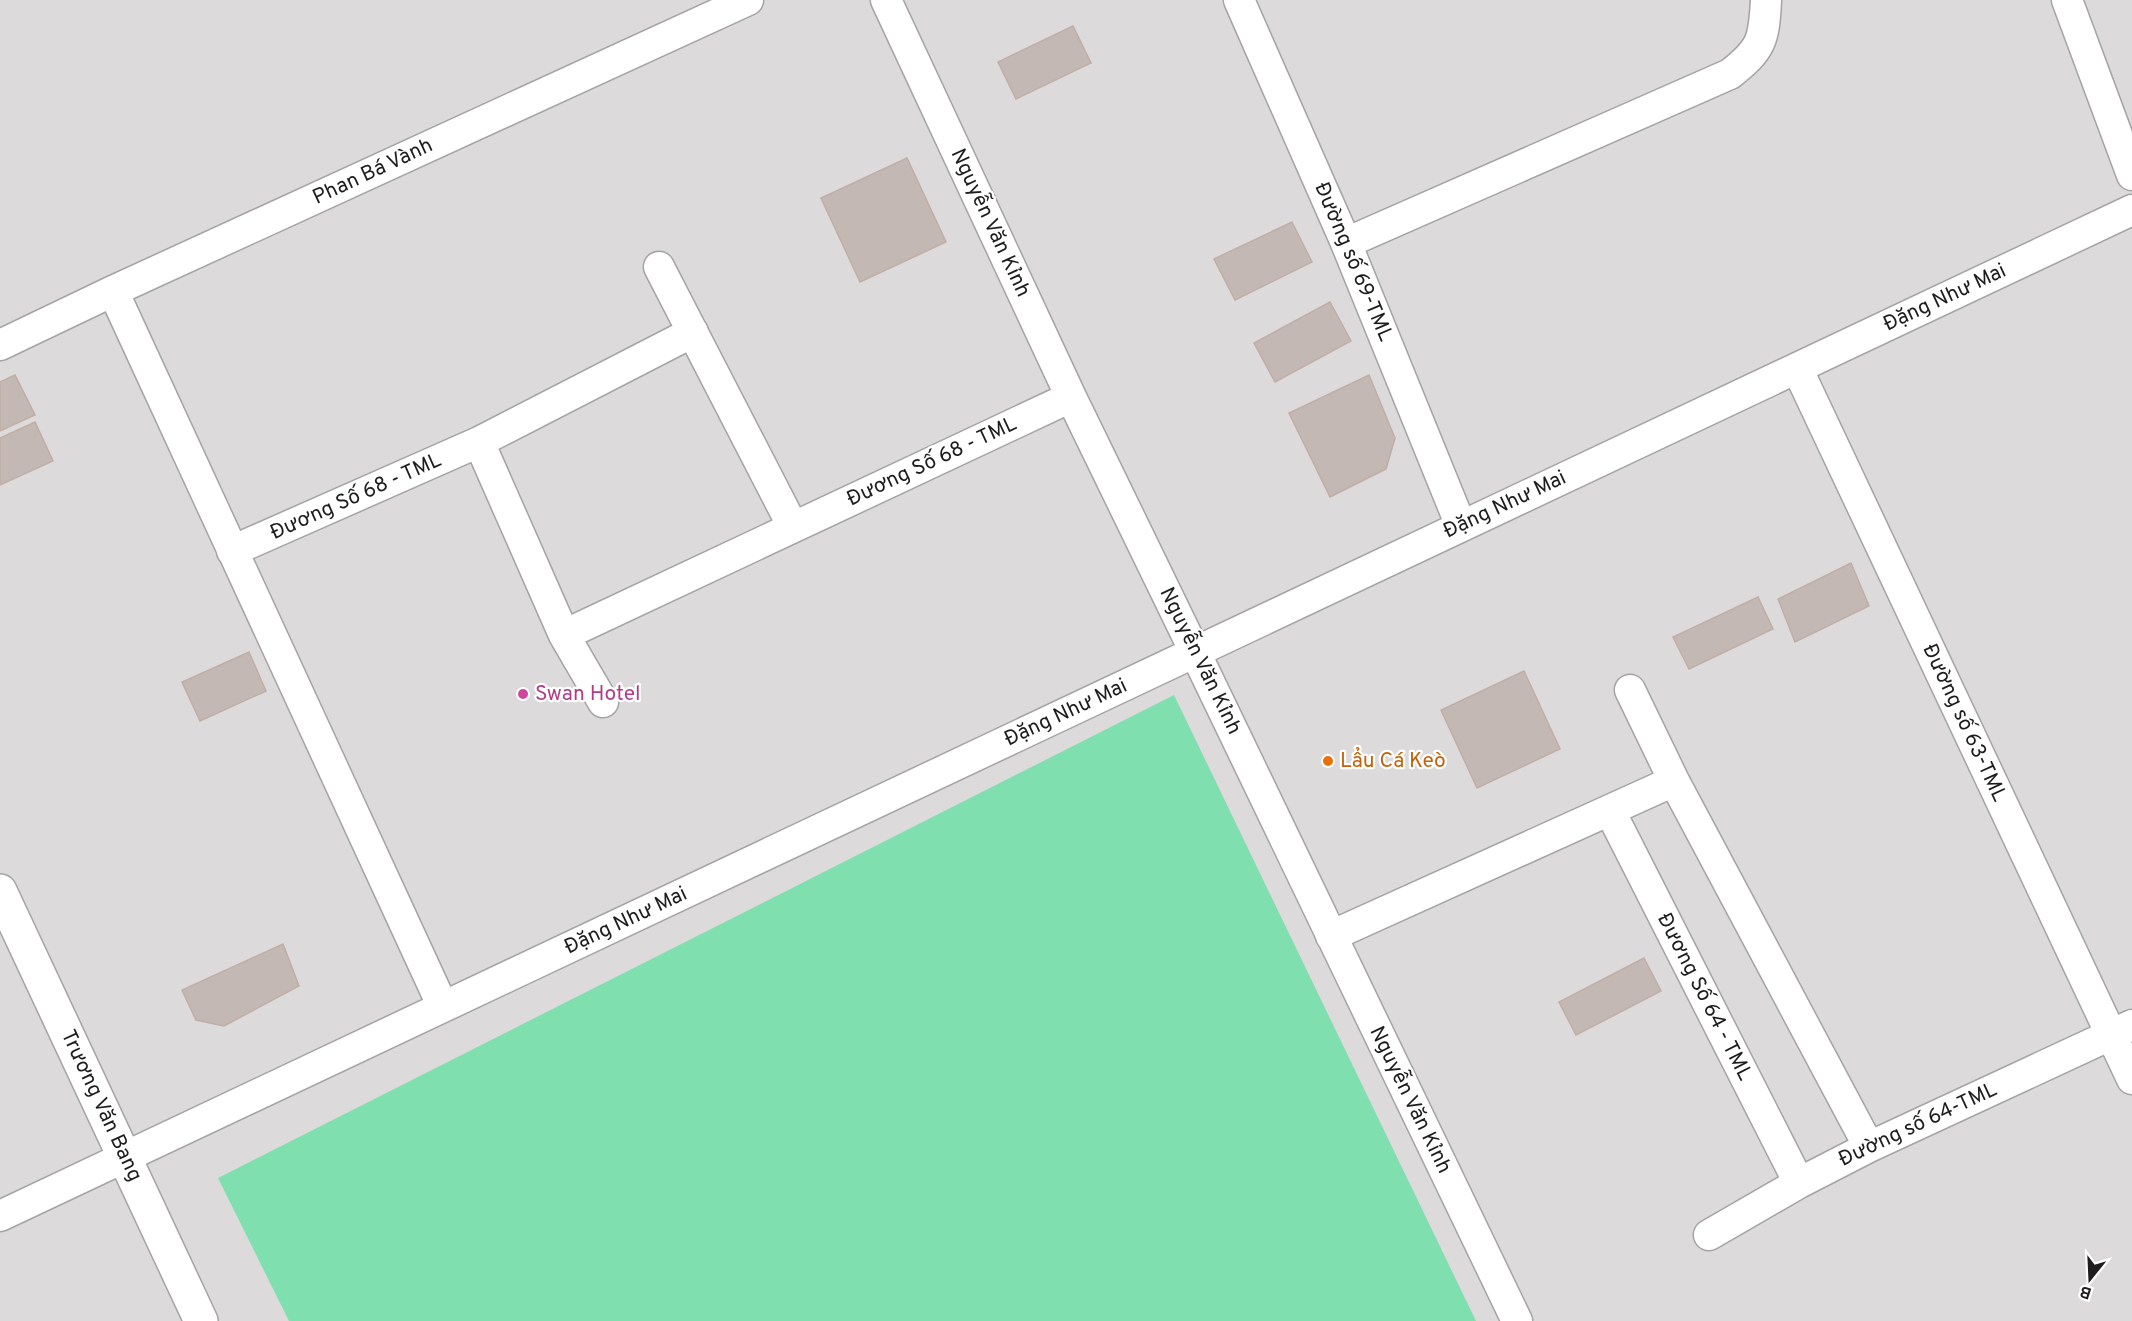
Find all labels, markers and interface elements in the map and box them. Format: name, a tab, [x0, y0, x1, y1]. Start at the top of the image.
street label: Phan Bá Vành	[309, 132, 437, 212]
street label: Nguyễn Văn Kỉnh	[944, 144, 1037, 302]
street label: Đường số 69-TML	[1307, 178, 1399, 346]
street label: Đặng Như Mai	[1879, 258, 2011, 338]
street label: Đương Số 68 - TML	[843, 411, 1022, 513]
street label: Đương Số 68 - TML	[266, 447, 446, 547]
street label: Đặng Như Mai	[1439, 465, 1571, 545]
street label: Nguyễn Văn Kỉnh	[1153, 582, 1248, 739]
street label: Đường số 63-TML	[1916, 640, 2013, 806]
street label: Đặng Như Mai	[1000, 673, 1132, 753]
place label: Swan Hotel	[535, 681, 641, 708]
marker: Swan Hotel	[516, 687, 530, 701]
place label: Lẩu Cá Keò	[1340, 746, 1446, 775]
marker: Lẩu Cá Keò	[1321, 754, 1335, 768]
street label: Đặng Như Mai	[560, 881, 692, 961]
street label: Đương Số 64 - TML	[1650, 909, 1758, 1086]
street label: Nguyễn Văn Kỉnh	[1363, 1021, 1458, 1178]
street label: Trương Văn Bang	[54, 1026, 148, 1186]
street label: Đường số 64-TML	[1835, 1076, 2002, 1174]
north arrow	[2060, 1249, 2120, 1309]
text: B	[2078, 1280, 2094, 1303]

